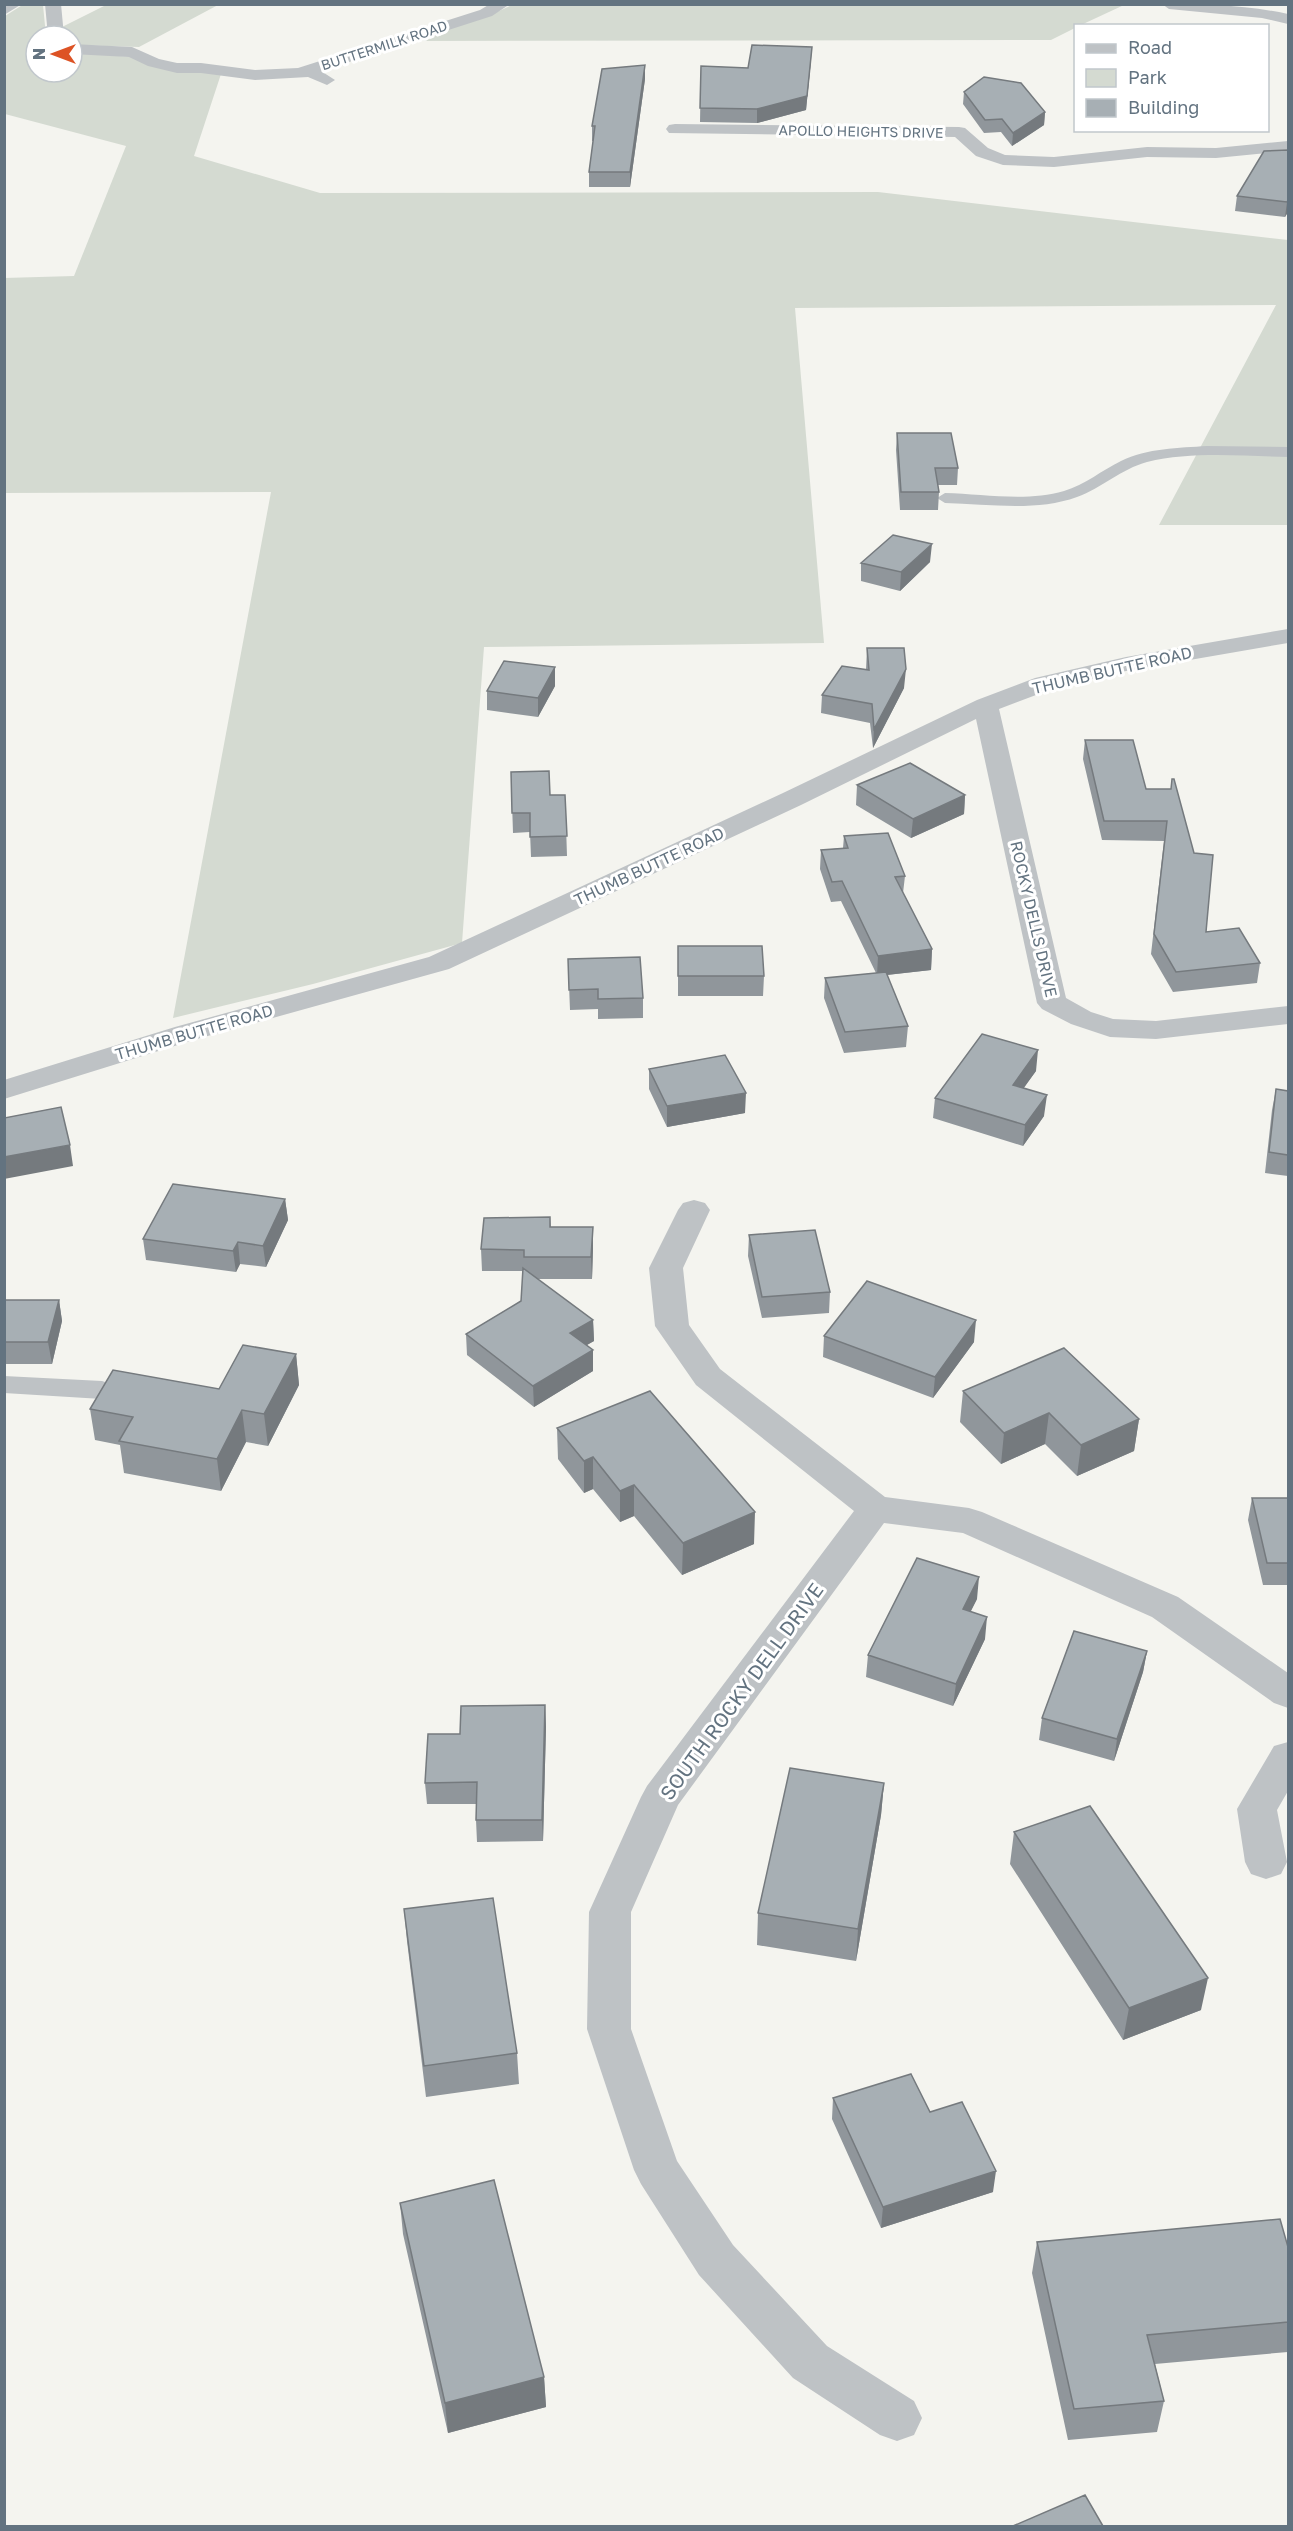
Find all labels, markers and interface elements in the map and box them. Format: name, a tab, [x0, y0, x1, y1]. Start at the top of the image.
street label: BUTTERMILK ROAD	[319, 17, 449, 73]
north arrow	[24, 24, 84, 84]
legend	[1074, 24, 1269, 132]
text: Road	[1128, 36, 1172, 58]
text: N	[29, 48, 49, 60]
text: Park	[1128, 66, 1167, 88]
text: Building	[1128, 96, 1199, 118]
street label: APOLLO HEIGHTS DRIVE	[778, 121, 944, 141]
street label: THUMB BUTTE ROAD	[1030, 642, 1194, 698]
street label: THUMB BUTTE ROAD	[571, 822, 727, 910]
street label: ROCKY DELLS DRIVE	[1006, 839, 1062, 999]
street label: THUMB BUTTE ROAD	[113, 1000, 275, 1064]
street label: SOUTH ROCKY DELL DRIVE	[654, 1578, 828, 1804]

